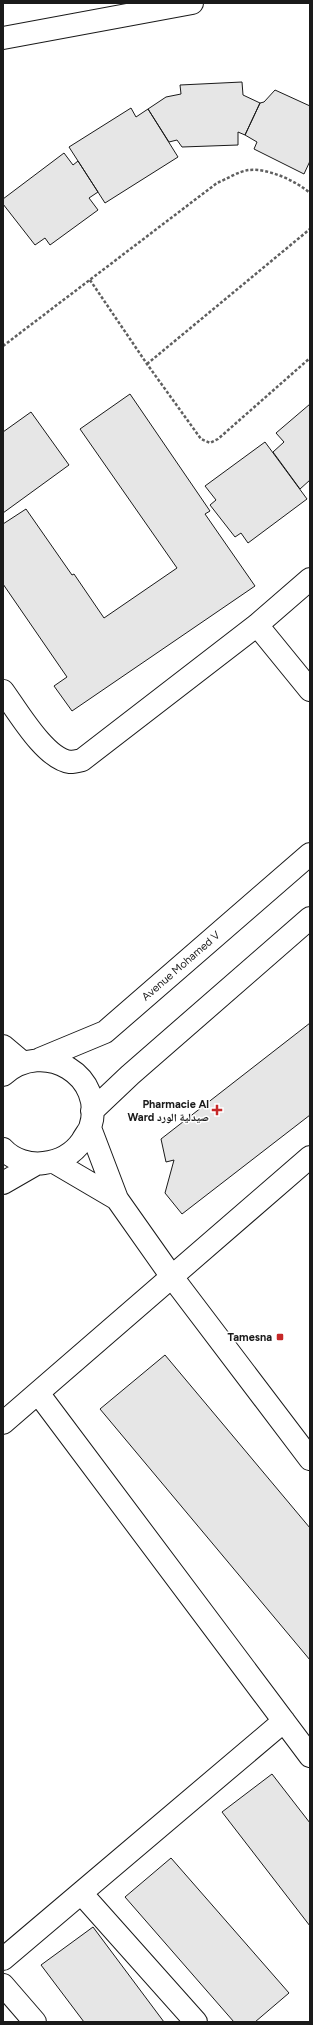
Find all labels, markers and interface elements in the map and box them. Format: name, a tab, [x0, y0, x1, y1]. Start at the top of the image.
street label: Avenue Mohamed V	[139, 928, 223, 1004]
place label: Pharmacie Al Ward صيدلية الورد	[127, 1098, 209, 1124]
marker: Pharmacie Al Ward صيدلية الورد	[212, 1105, 222, 1115]
place label: Tamesna	[228, 1331, 272, 1344]
marker: Tamesna	[275, 1332, 285, 1342]

